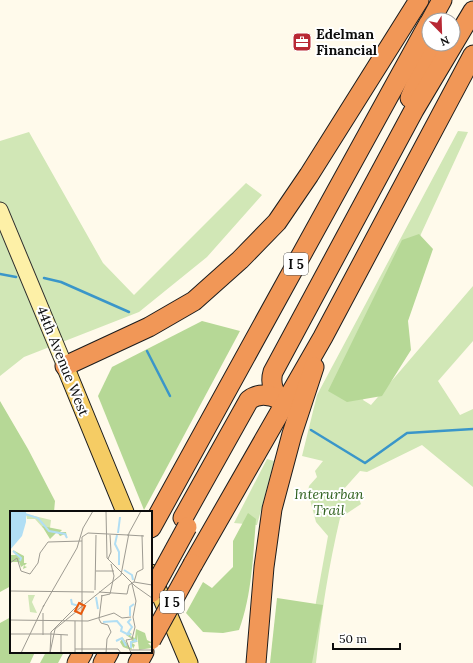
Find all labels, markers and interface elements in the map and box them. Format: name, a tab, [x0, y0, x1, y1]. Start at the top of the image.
north arrow	[421, 12, 461, 52]
place label: Edelman Financial	[316, 25, 378, 59]
office icon: Edelman Financial	[291, 31, 313, 53]
text: N	[438, 33, 452, 50]
road number: I 5	[284, 253, 308, 275]
street label: 44th Avenue West	[33, 304, 93, 419]
park label: Interurban Trail	[294, 485, 364, 519]
inset map	[10, 511, 152, 653]
road number: I 5	[160, 591, 184, 613]
scale bar	[333, 625, 400, 651]
text: 50 m	[339, 631, 367, 646]

